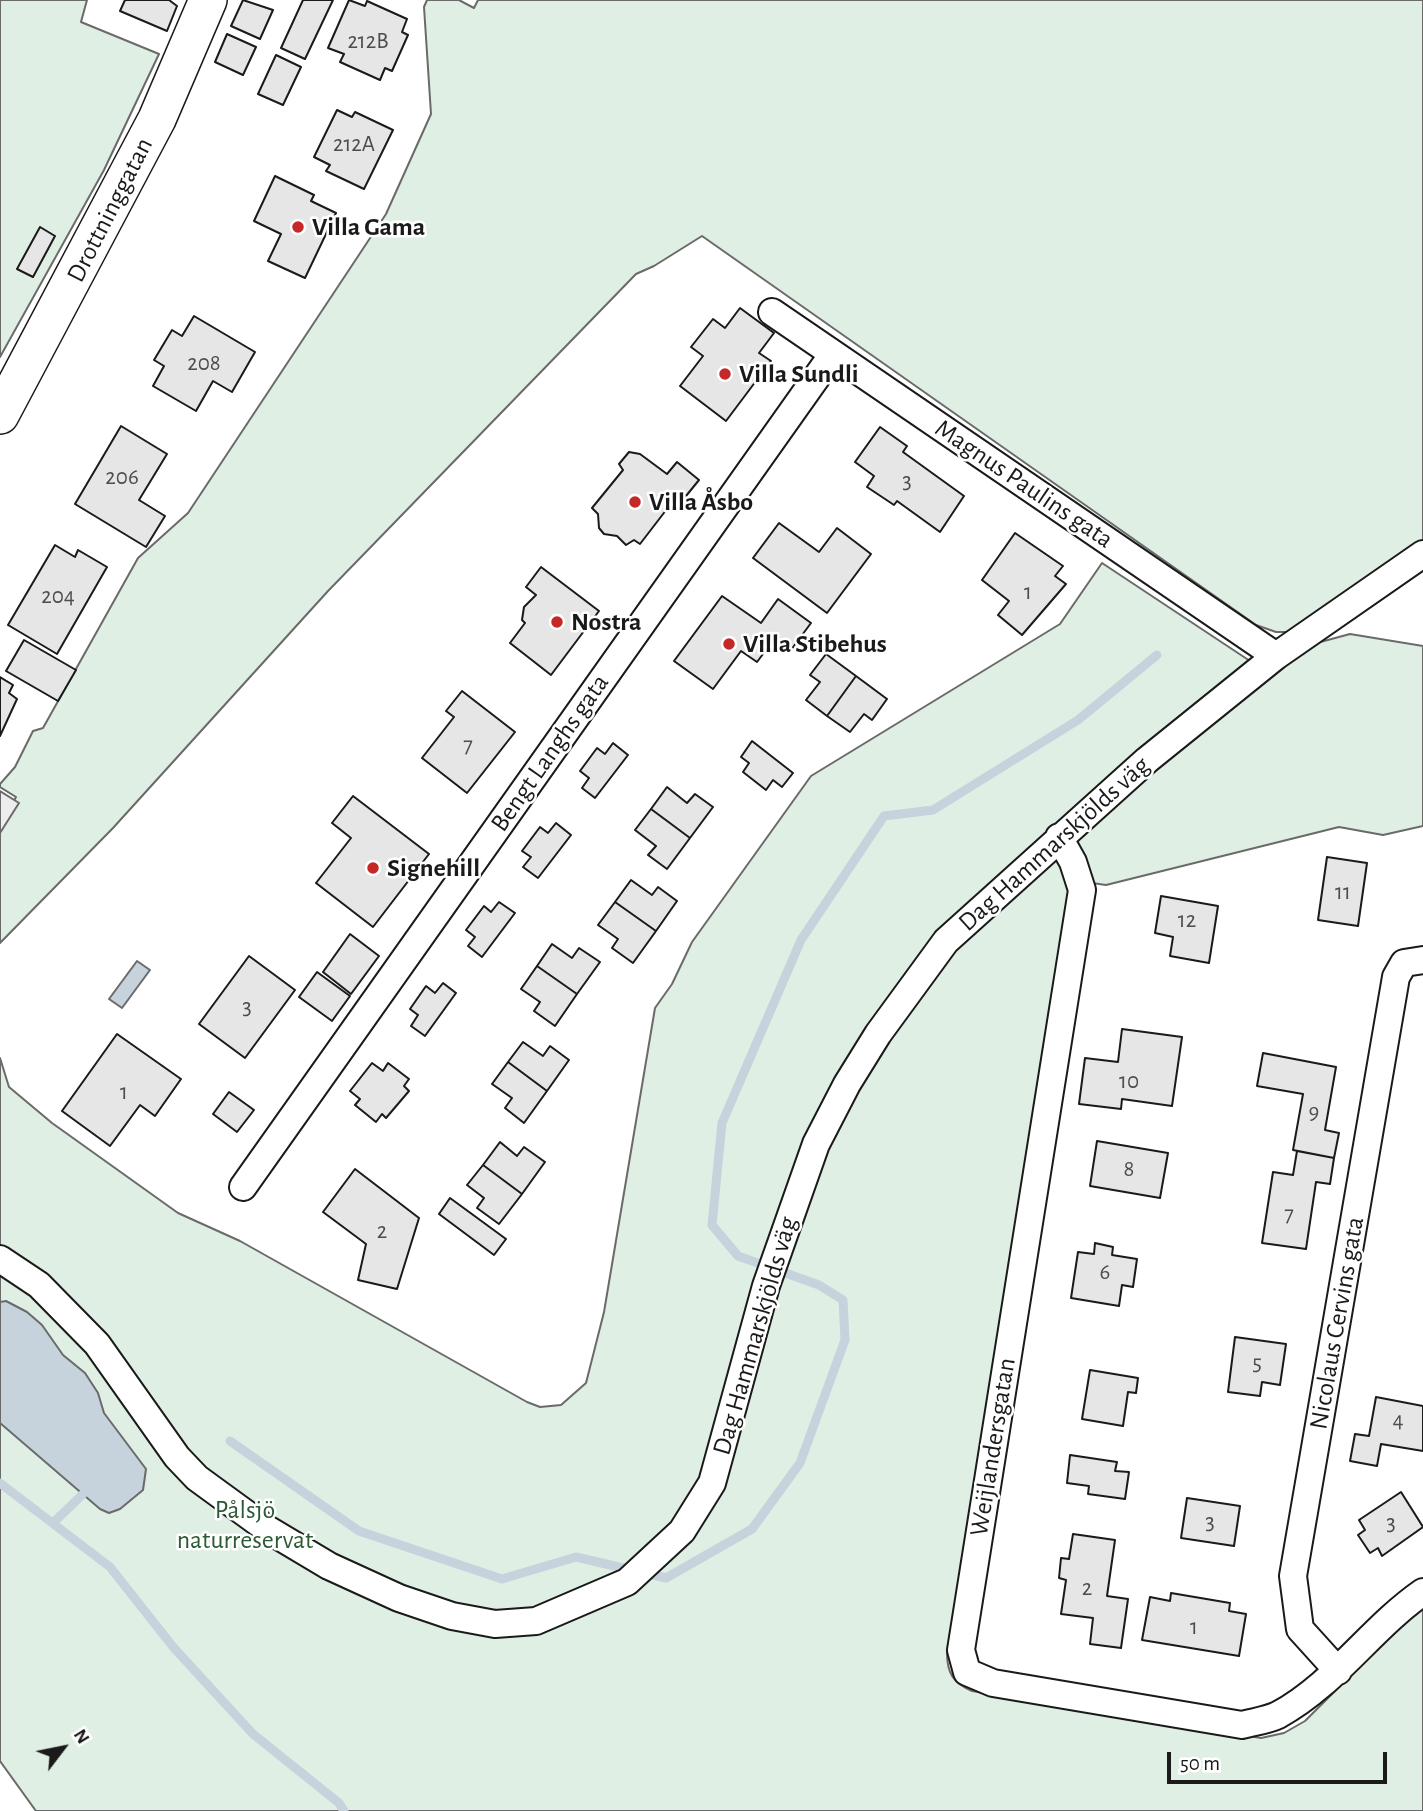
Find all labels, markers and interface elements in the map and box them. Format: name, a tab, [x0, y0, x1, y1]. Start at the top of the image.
house number: 212B	[347, 27, 389, 55]
house number: 212A	[333, 130, 375, 158]
street label: Drottninggatan	[60, 132, 160, 288]
place label: Villa Gama	[312, 211, 425, 243]
marker: Villa Gama	[290, 219, 306, 235]
house number: 208	[187, 349, 221, 377]
place label: Villa Sundli	[739, 358, 859, 390]
marker: Villa Sundli	[717, 366, 733, 382]
street label: Magnus Paulins gata	[929, 413, 1119, 555]
house number: 206	[105, 463, 139, 491]
house number: 3	[902, 467, 912, 495]
place label: Villa Åsbo	[649, 486, 753, 518]
marker: Villa Åsbo	[627, 494, 643, 510]
house number: 1	[1024, 578, 1032, 606]
house number: 204	[41, 582, 75, 610]
place label: Nostra	[571, 606, 641, 638]
marker: Nostra	[549, 614, 565, 630]
place label: Villa Stibehus	[743, 628, 887, 660]
marker: Villa Stibehus	[721, 636, 737, 652]
street label: Bengt Langhs gata	[484, 668, 616, 838]
house number: 7	[463, 731, 473, 759]
street label: Dag Hammarskjölds väg	[952, 750, 1156, 938]
place label: Signehill	[387, 852, 480, 884]
marker: Signehill	[365, 860, 381, 876]
house number: 11	[1335, 878, 1351, 906]
house number: 12	[1178, 906, 1196, 934]
house number: 3	[242, 993, 252, 1021]
house number: 10	[1119, 1067, 1139, 1095]
house number: 1	[120, 1078, 128, 1106]
house number: 9	[1309, 1098, 1319, 1126]
house number: 8	[1124, 1155, 1134, 1183]
house number: 7	[1284, 1200, 1294, 1228]
street label: Dag Hammarskjölds väg	[706, 1213, 804, 1459]
street label: Nicolaus Cervins gata	[1303, 1214, 1371, 1432]
house number: 2	[377, 1217, 387, 1245]
house number: 6	[1100, 1258, 1110, 1286]
house number: 5	[1252, 1349, 1262, 1377]
street label: Weijlandersgatan	[964, 1356, 1022, 1538]
house number: 4	[1392, 1406, 1404, 1434]
park label: Pålsjö naturreservat	[177, 1494, 313, 1556]
house number: 3	[1205, 1508, 1215, 1536]
house number: 3	[1386, 1509, 1396, 1537]
house number: 2	[1082, 1574, 1092, 1602]
house number: 1	[1190, 1613, 1198, 1641]
north arrow	[28, 1713, 98, 1783]
text: N	[70, 1726, 93, 1747]
scale bar	[1171, 1738, 1392, 1782]
text: 50 m	[1180, 1753, 1220, 1774]

